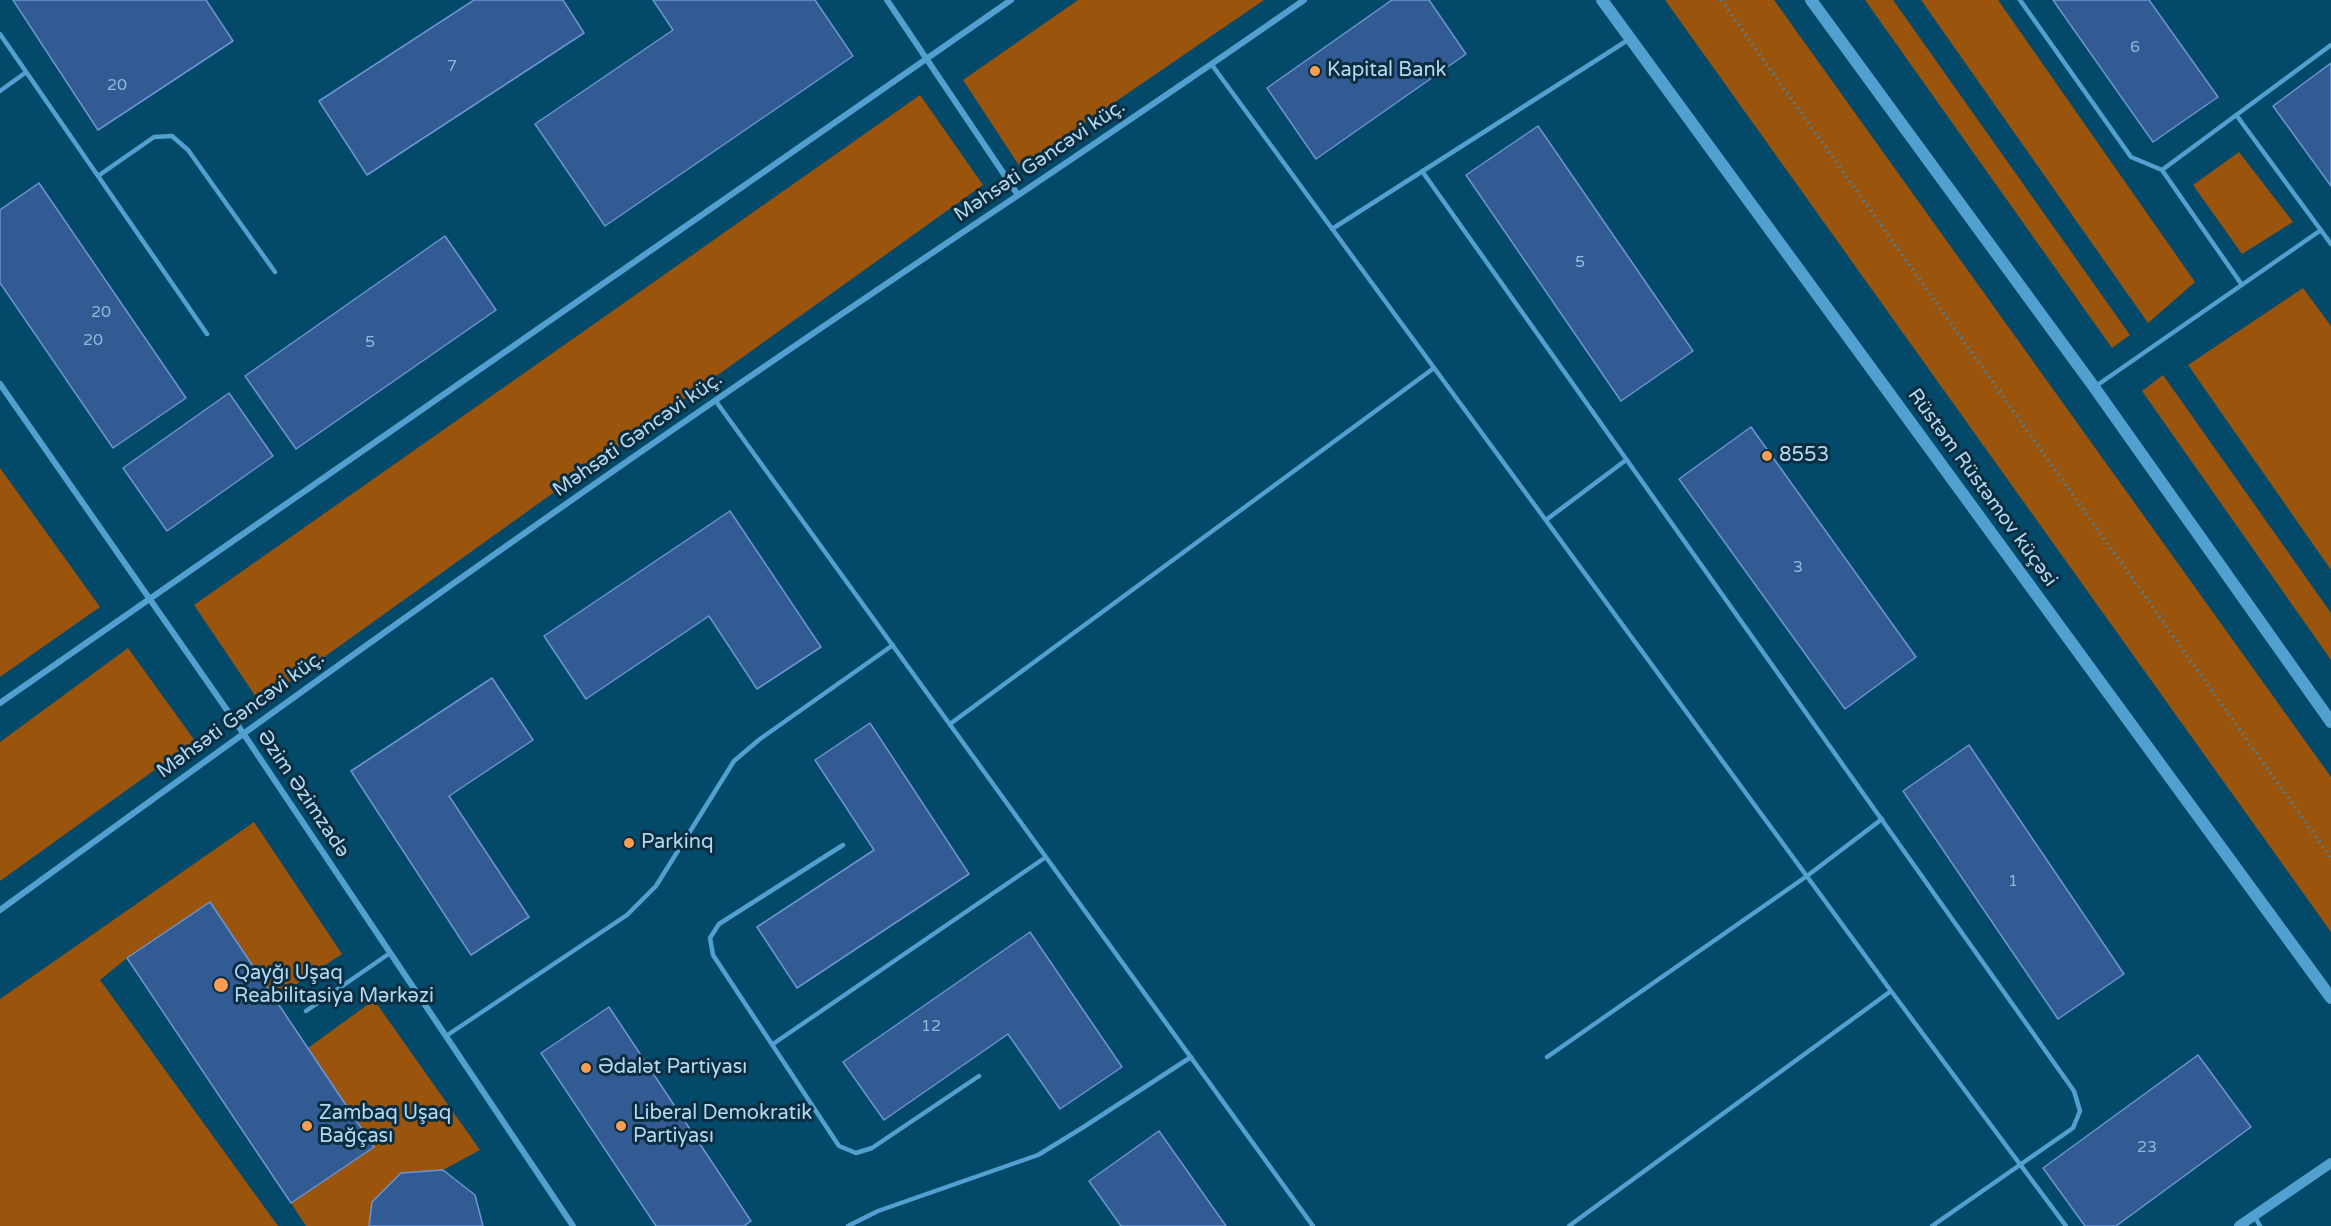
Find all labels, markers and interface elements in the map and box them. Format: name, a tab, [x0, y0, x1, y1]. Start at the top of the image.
house number: 6	[2130, 38, 2140, 58]
house number: 7	[447, 57, 457, 77]
place label: Kapital Bank	[1327, 59, 1446, 83]
marker: Kapital Bank	[1308, 64, 1322, 78]
house number: 20	[107, 76, 127, 96]
street label: Məhsəti Gəncəvi küç.	[950, 95, 1130, 227]
house number: 5	[1575, 253, 1585, 273]
house number: 20	[91, 303, 111, 323]
house number: 20	[83, 331, 103, 351]
house number: 5	[365, 333, 375, 353]
street label: Məhsəti Gəncəvi küç.	[549, 367, 727, 503]
street label: Rüstəm Rüstəmov küçəsi	[1902, 384, 2062, 592]
place label: 8553	[1779, 444, 1829, 468]
marker: 8553	[1760, 449, 1774, 463]
house number: 3	[1793, 558, 1803, 578]
street label: Məhsəti Gəncəvi küç.	[153, 646, 329, 784]
street label: Əzim Əzimzadə	[251, 726, 355, 862]
place label: Parkinq	[641, 831, 713, 855]
marker: Parkinq	[622, 836, 636, 850]
house number: 1	[2008, 872, 2018, 892]
place label: Qayğı Uşaq Reabilitasiya Mərkəzi	[234, 962, 434, 1009]
marker: Qayğı Uşaq Reabilitasiya Mərkəzi	[212, 976, 230, 994]
house number: 12	[921, 1017, 941, 1037]
place label: Ədalət Partiyası	[598, 1056, 747, 1080]
marker: Ədalət Partiyası	[579, 1061, 593, 1075]
place label: Zambaq Uşaq Bağçası	[319, 1102, 451, 1149]
place label: Liberal Demokratik Partiyası	[633, 1102, 812, 1149]
marker: Zambaq Uşaq Bağçası	[300, 1119, 314, 1133]
marker: Liberal Demokratik Partiyası	[614, 1119, 628, 1133]
house number: 23	[2137, 1138, 2157, 1158]

